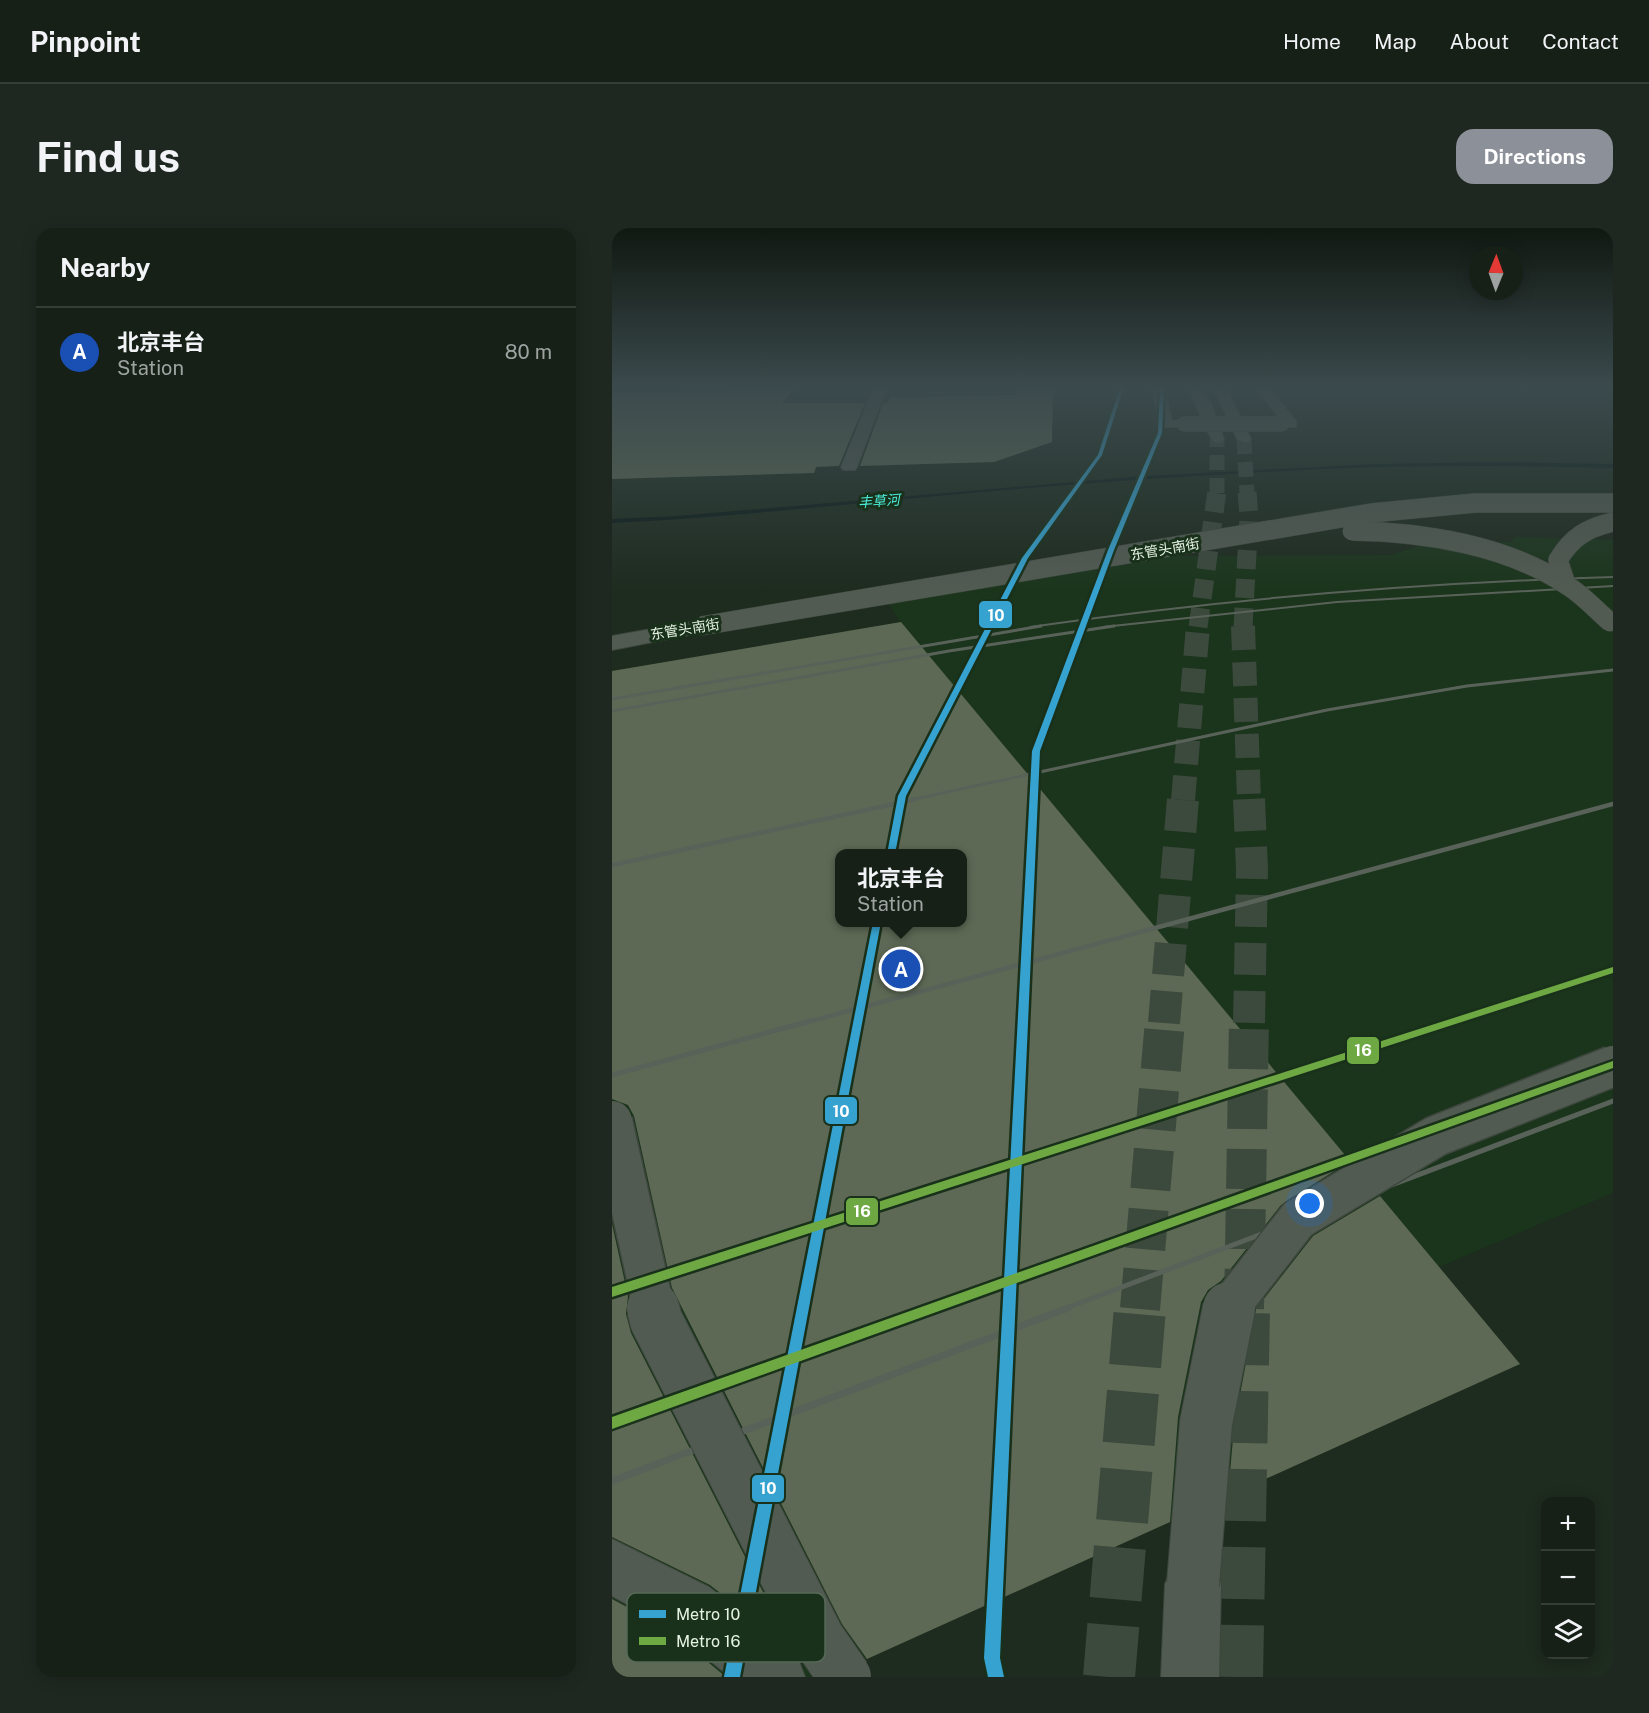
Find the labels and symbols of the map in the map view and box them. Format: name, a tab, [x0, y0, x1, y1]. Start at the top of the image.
north arrow	[1469, 246, 1523, 300]
water label: 丰草河	[857, 491, 903, 510]
street label: 东管头南街	[1129, 535, 1201, 563]
line badge: 10	[978, 600, 1013, 629]
text: 10	[987, 606, 1005, 625]
street label: 东管头南街	[649, 616, 721, 642]
pin: A	[882, 946, 920, 992]
line badge: 16	[1346, 1036, 1380, 1065]
text: 16	[1354, 1041, 1372, 1060]
line badge: 10	[824, 1096, 858, 1125]
text: 10	[832, 1102, 850, 1121]
your location	[1295, 1189, 1324, 1218]
line badge: 16	[845, 1197, 879, 1226]
text: 16	[853, 1202, 871, 1221]
line badge: 10	[751, 1474, 785, 1503]
text: 10	[759, 1479, 777, 1498]
legend	[627, 1593, 825, 1662]
text: Metro 10	[676, 1605, 740, 1624]
text: Metro 16	[676, 1632, 740, 1651]

